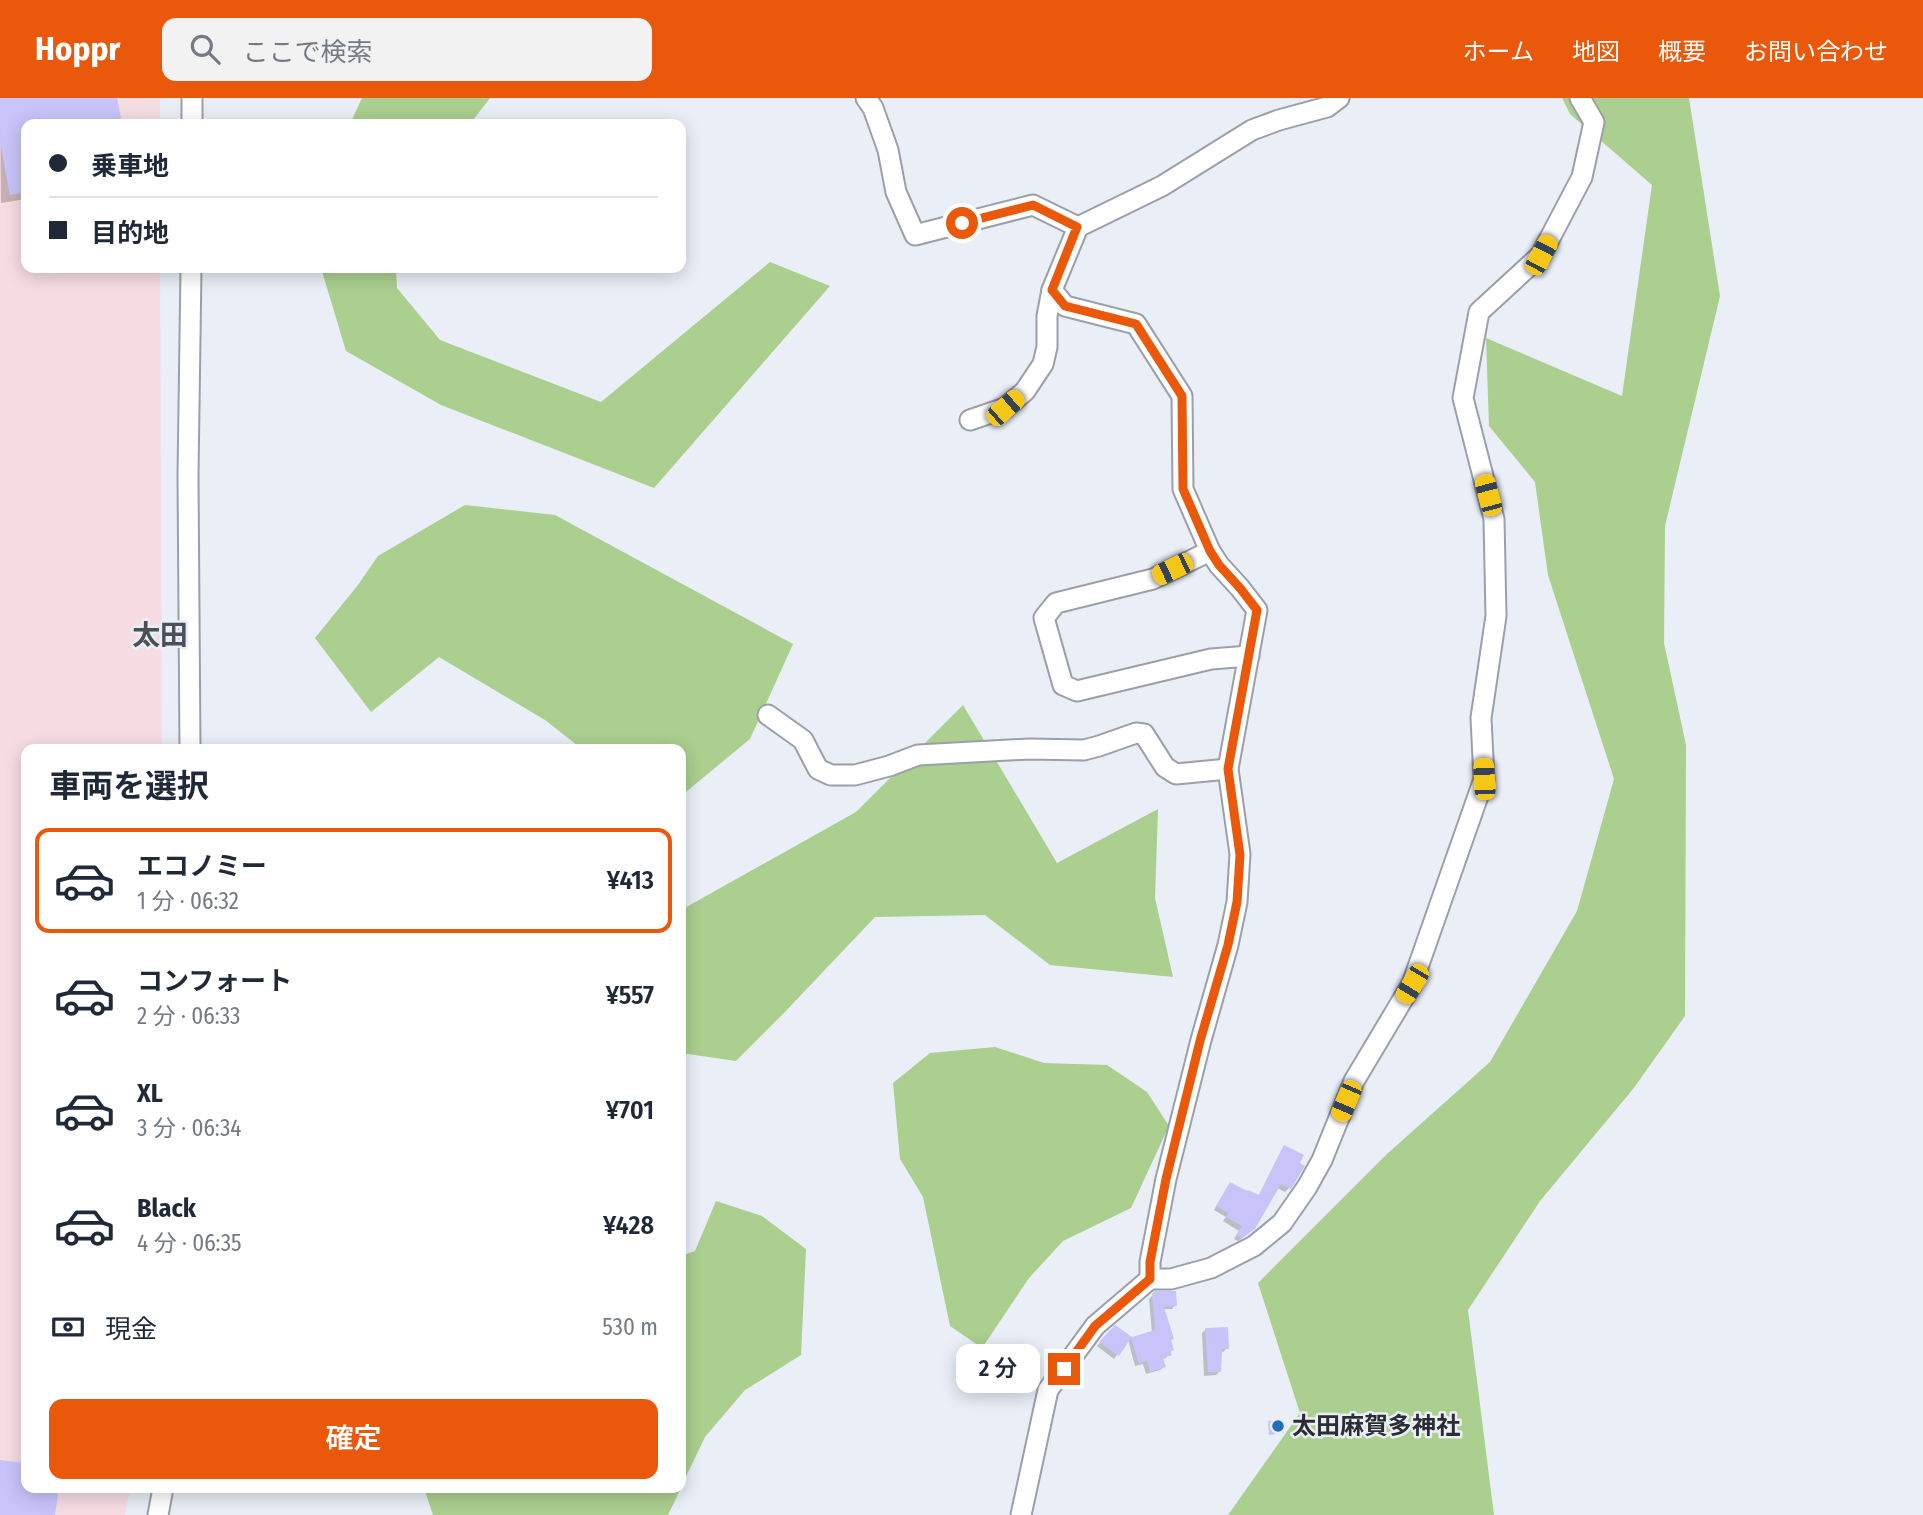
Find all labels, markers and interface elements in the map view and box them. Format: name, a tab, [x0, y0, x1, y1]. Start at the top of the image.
search box	[162, 18, 652, 81]
text: Hoppr	[35, 29, 120, 69]
icon: search	[186, 30, 224, 68]
text: ここで検索	[242, 37, 372, 68]
text: ホーム	[1463, 38, 1534, 66]
text: 地図	[1572, 38, 1620, 66]
text: 概要	[1658, 38, 1706, 66]
text: お問い合わせ	[1744, 38, 1888, 66]
text: 乗車地	[91, 151, 169, 182]
route start	[946, 207, 978, 239]
text: 目的地	[91, 218, 169, 249]
car	[1522, 232, 1561, 278]
car	[983, 386, 1028, 430]
car	[1473, 472, 1504, 518]
car	[1149, 550, 1196, 588]
district label: 太田	[132, 619, 188, 652]
car	[1473, 757, 1496, 801]
text: 車両を選択	[49, 767, 209, 805]
icon: car	[53, 849, 116, 912]
text: エコノミー	[137, 851, 267, 882]
text: ¥413	[607, 865, 654, 896]
text: 1 分 · 06:32	[137, 887, 239, 915]
car	[1393, 961, 1432, 1007]
icon: car	[53, 964, 116, 1027]
text: コンフォート	[137, 966, 292, 997]
text: ¥557	[606, 980, 654, 1011]
text: 2 分 · 06:33	[137, 1002, 240, 1030]
text: XL	[137, 1078, 163, 1109]
car	[1329, 1078, 1364, 1124]
icon: car	[53, 1079, 116, 1142]
text: ¥701	[606, 1095, 654, 1126]
text: 3 分 · 06:34	[137, 1114, 241, 1142]
text: Black	[137, 1193, 196, 1224]
icon: car	[53, 1194, 116, 1257]
text: ¥428	[603, 1210, 654, 1241]
text: 4 分 · 06:35	[137, 1229, 242, 1257]
icon: cash	[49, 1308, 87, 1346]
text: 530 m	[602, 1313, 658, 1341]
text: 現金	[105, 1314, 157, 1345]
callout: 2 分	[956, 1344, 1040, 1394]
route end	[1048, 1353, 1080, 1385]
text: 2 分	[979, 1354, 1017, 1382]
button: 確定	[49, 1399, 658, 1479]
place label: 太田麻賀多神社	[1292, 1412, 1460, 1440]
marker: 太田麻賀多神社	[1270, 1418, 1286, 1434]

